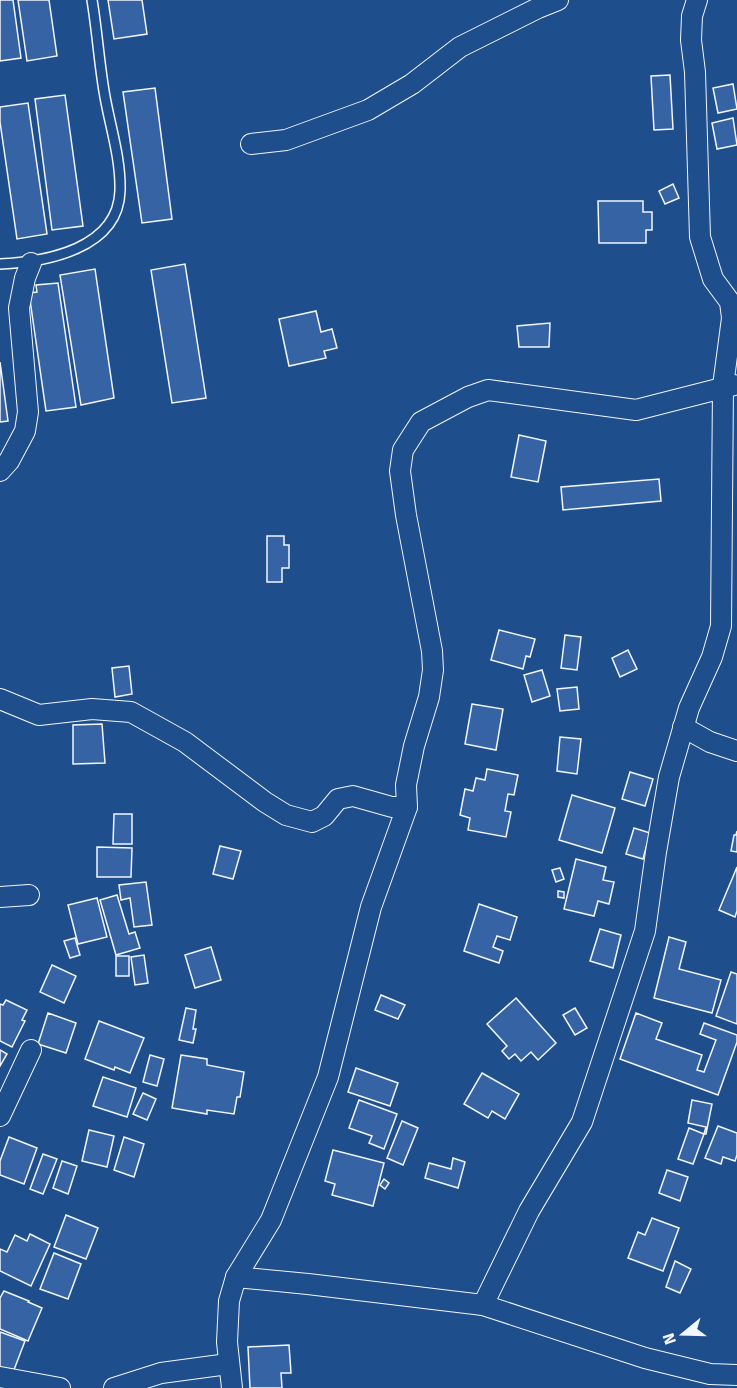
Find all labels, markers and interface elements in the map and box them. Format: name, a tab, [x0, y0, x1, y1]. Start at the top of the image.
north arrow	[653, 1304, 713, 1364]
text: N	[659, 1331, 680, 1347]

